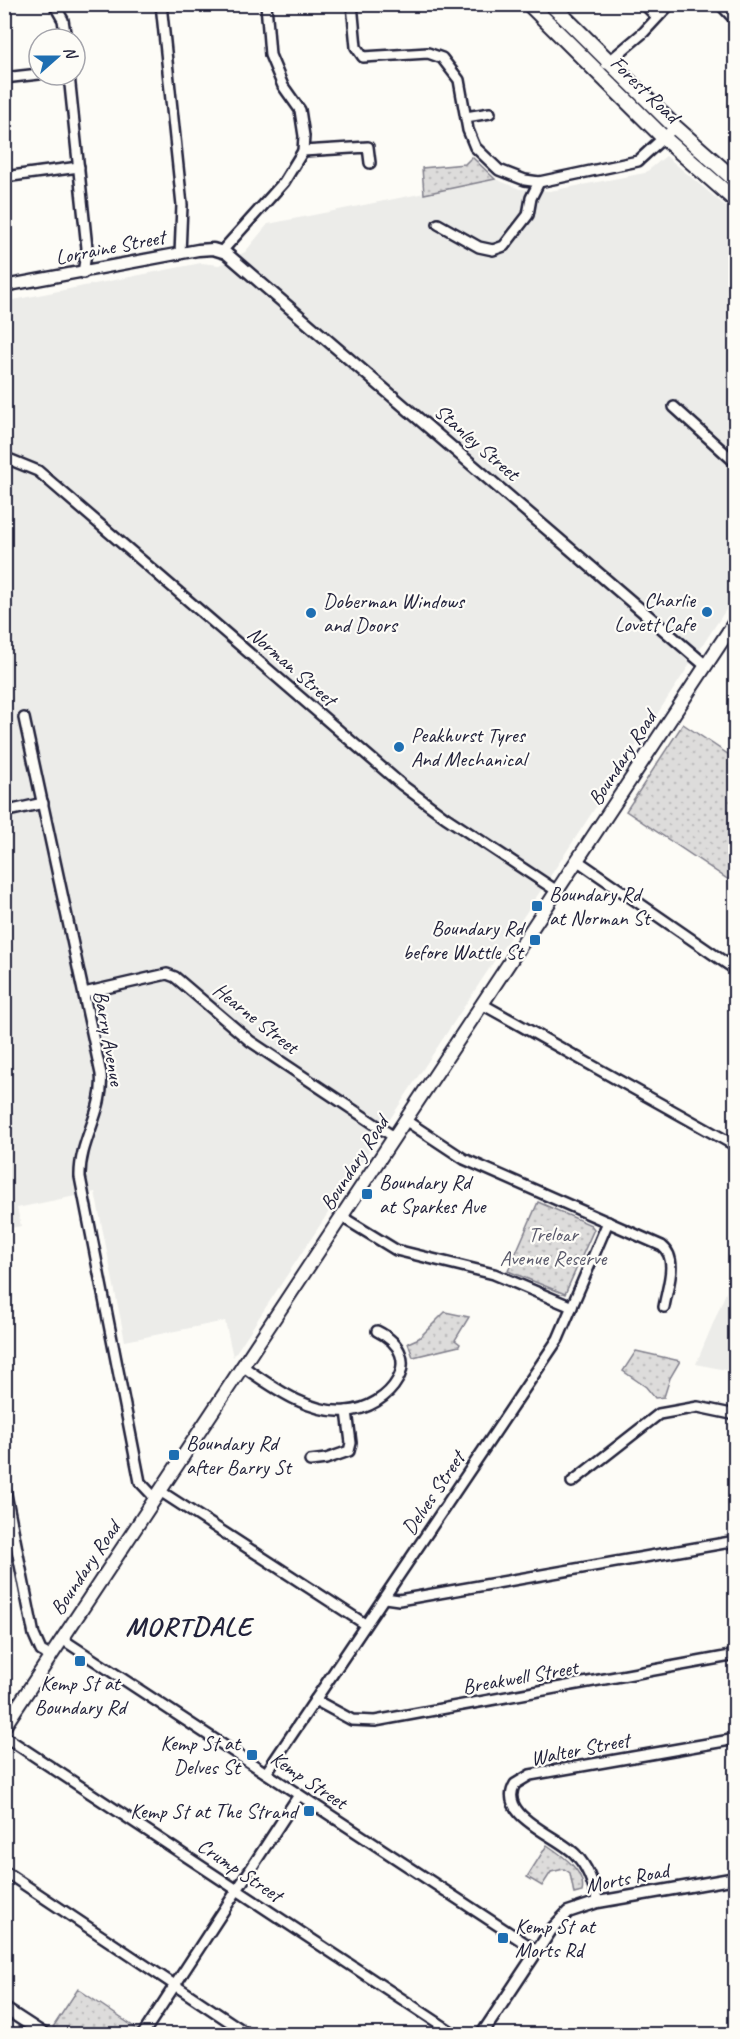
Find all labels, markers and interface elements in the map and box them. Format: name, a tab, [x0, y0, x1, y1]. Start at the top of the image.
north arrow	[27, 27, 87, 87]
text: N	[59, 44, 82, 63]
street label: Forest Road	[605, 50, 688, 131]
street label: Lorraine Street	[53, 223, 170, 270]
street label: Stanley Street	[429, 398, 526, 487]
place label: Charlie Lovett Cafe	[614, 587, 697, 637]
place label: Doberman Windows and Doors	[323, 588, 466, 638]
marker: Charlie Lovett Cafe	[700, 605, 714, 619]
marker: Doberman Windows and Doors	[304, 606, 318, 620]
street label: Norman Street	[242, 620, 344, 714]
street label: Boundary Road	[582, 703, 664, 810]
place label: Peakhurst Tyres And Mechanical	[411, 722, 529, 772]
marker: Peakhurst Tyres And Mechanical	[392, 740, 406, 754]
place label: Boundary Rd at Norman St	[549, 881, 652, 931]
marker: Boundary Rd at Norman St	[530, 899, 544, 913]
place label: Boundary Rd before Wattle St	[403, 915, 527, 965]
marker: Boundary Rd before Wattle St	[528, 933, 542, 947]
street label: Hearne Street	[208, 977, 306, 1061]
street label: Barry Avenue	[88, 989, 130, 1089]
street label: Boundary Road	[314, 1108, 396, 1215]
place label: Boundary Rd at Sparkes Ave	[379, 1169, 488, 1219]
marker: Boundary Rd at Sparkes Ave	[360, 1187, 374, 1201]
park label: Treloar Avenue Reserve	[500, 1221, 607, 1271]
place label: Boundary Rd after Barry St	[186, 1430, 293, 1480]
street label: Delves Street	[396, 1444, 472, 1540]
marker: Boundary Rd after Barry St	[167, 1448, 181, 1462]
street label: Boundary Road	[44, 1513, 128, 1620]
district label: MORTDALE	[126, 1609, 255, 1643]
marker: Kemp St at Boundary Rd	[73, 1654, 87, 1668]
street label: Breakwell Street	[460, 1654, 582, 1700]
place label: Kemp St at Boundary Rd	[34, 1670, 130, 1720]
street label: Walter Street	[528, 1726, 635, 1771]
place label: Kemp St at Delves St	[160, 1730, 242, 1780]
street label: Kemp Street	[266, 1745, 354, 1816]
marker: Kemp St at Delves St	[245, 1748, 259, 1762]
place label: Kemp St at The Strand	[130, 1798, 300, 1824]
marker: Kemp St at The Strand	[302, 1804, 316, 1818]
street label: Crump Street	[193, 1832, 290, 1909]
street label: Morts Road	[583, 1857, 674, 1899]
place label: Kemp St at Morts Rd	[515, 1913, 597, 1963]
marker: Kemp St at Morts Rd	[496, 1931, 510, 1945]

